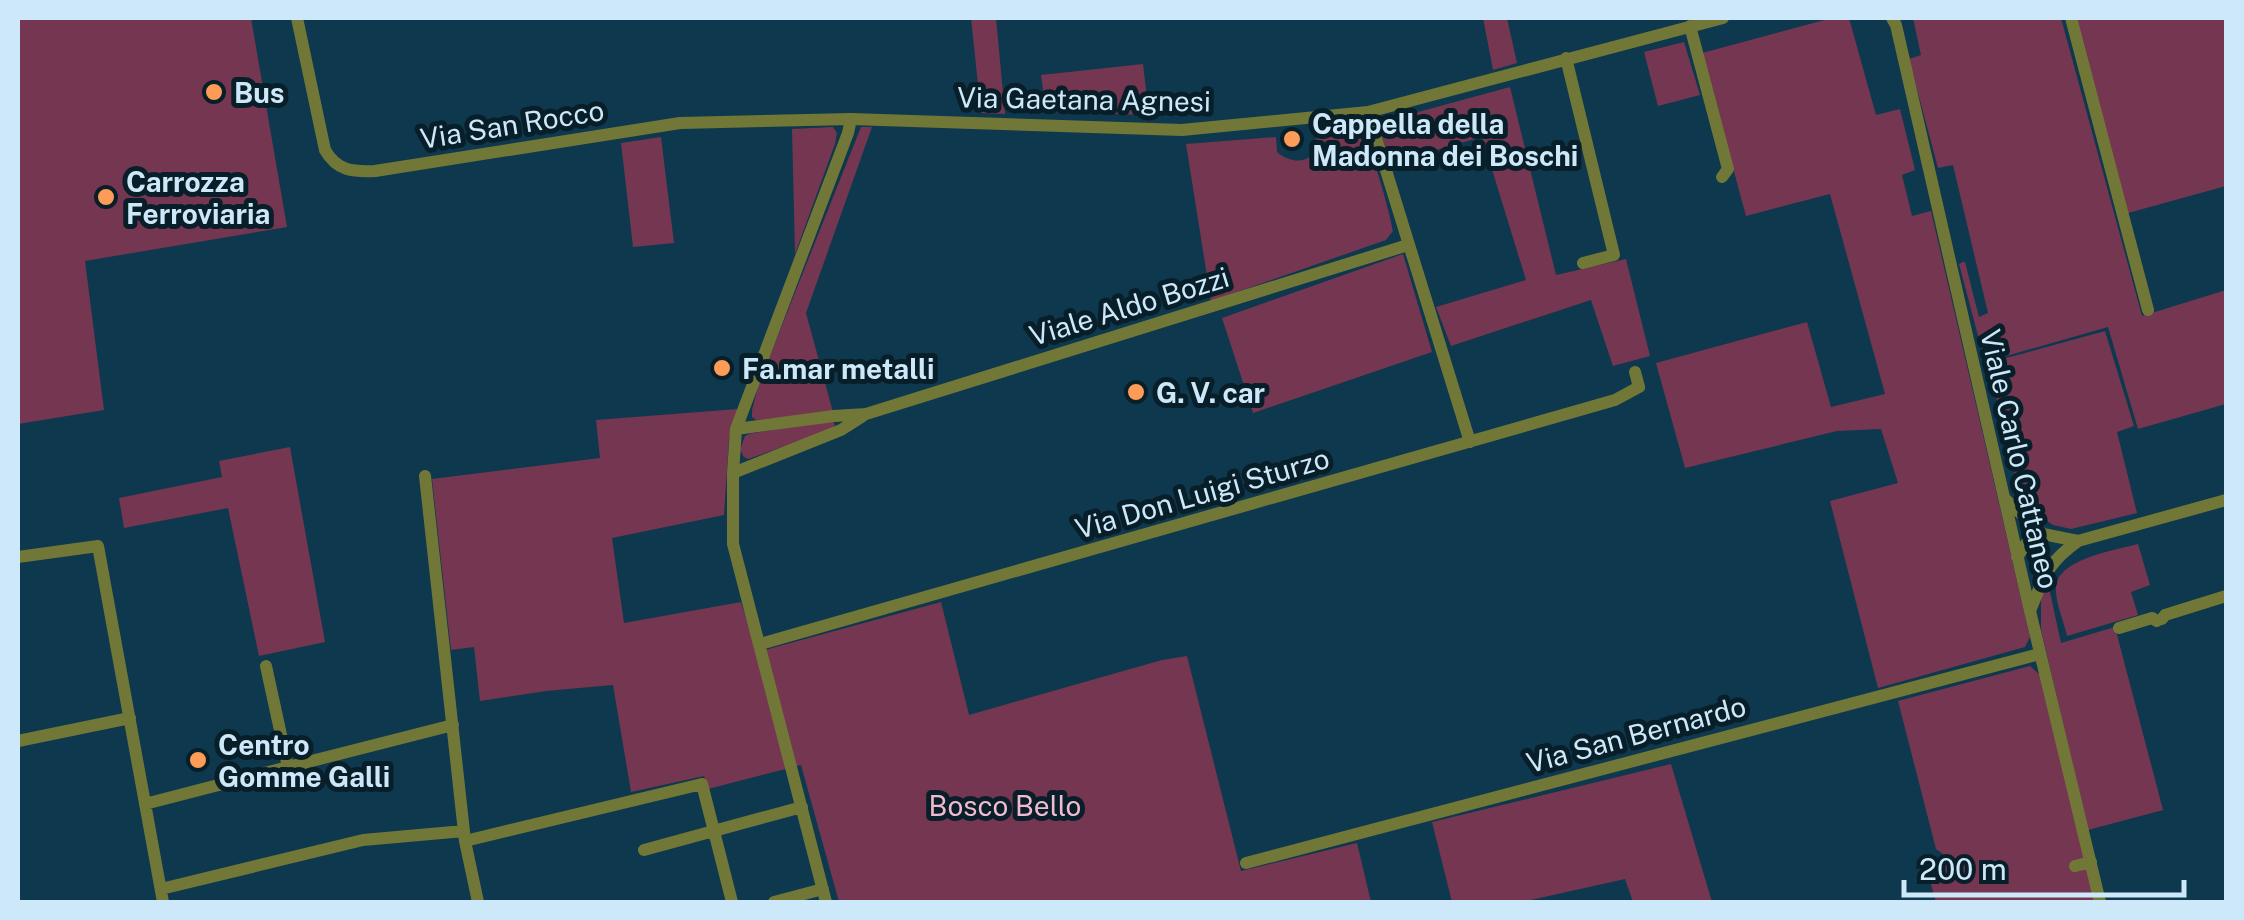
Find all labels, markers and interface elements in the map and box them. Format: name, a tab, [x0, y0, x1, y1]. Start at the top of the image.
place label: Bus	[234, 76, 285, 109]
street label: Via Gaetana Agnesi	[957, 80, 1211, 118]
marker: Bus	[203, 81, 225, 103]
street label: Via San Rocco	[418, 93, 606, 155]
place label: Cappella della Madonna dei Boschi	[1312, 107, 1578, 172]
marker: Cappella della Madonna dei Boschi	[1281, 128, 1303, 150]
place label: Carrozza Ferroviaria	[126, 165, 270, 230]
marker: Carrozza Ferroviaria	[95, 186, 117, 208]
street label: Viale Aldo Bozzi	[1025, 260, 1233, 352]
street label: Viale Carlo Cattaneo	[1974, 326, 2066, 592]
place label: Fa.mar metalli	[742, 352, 935, 385]
marker: Fa.mar metalli	[711, 357, 733, 379]
place label: G. V. car	[1156, 376, 1265, 409]
marker: G. V. car	[1125, 381, 1147, 403]
street label: Via Don Luigi Sturzo	[1071, 441, 1333, 545]
street label: Via San Bernardo	[1523, 689, 1749, 779]
place label: Centro Gomme Galli	[218, 728, 390, 793]
marker: Centro Gomme Galli	[187, 749, 209, 771]
park label: Bosco Bello	[929, 789, 1081, 822]
scale bar	[1904, 835, 2184, 897]
text: 200 m	[1919, 851, 2007, 887]

